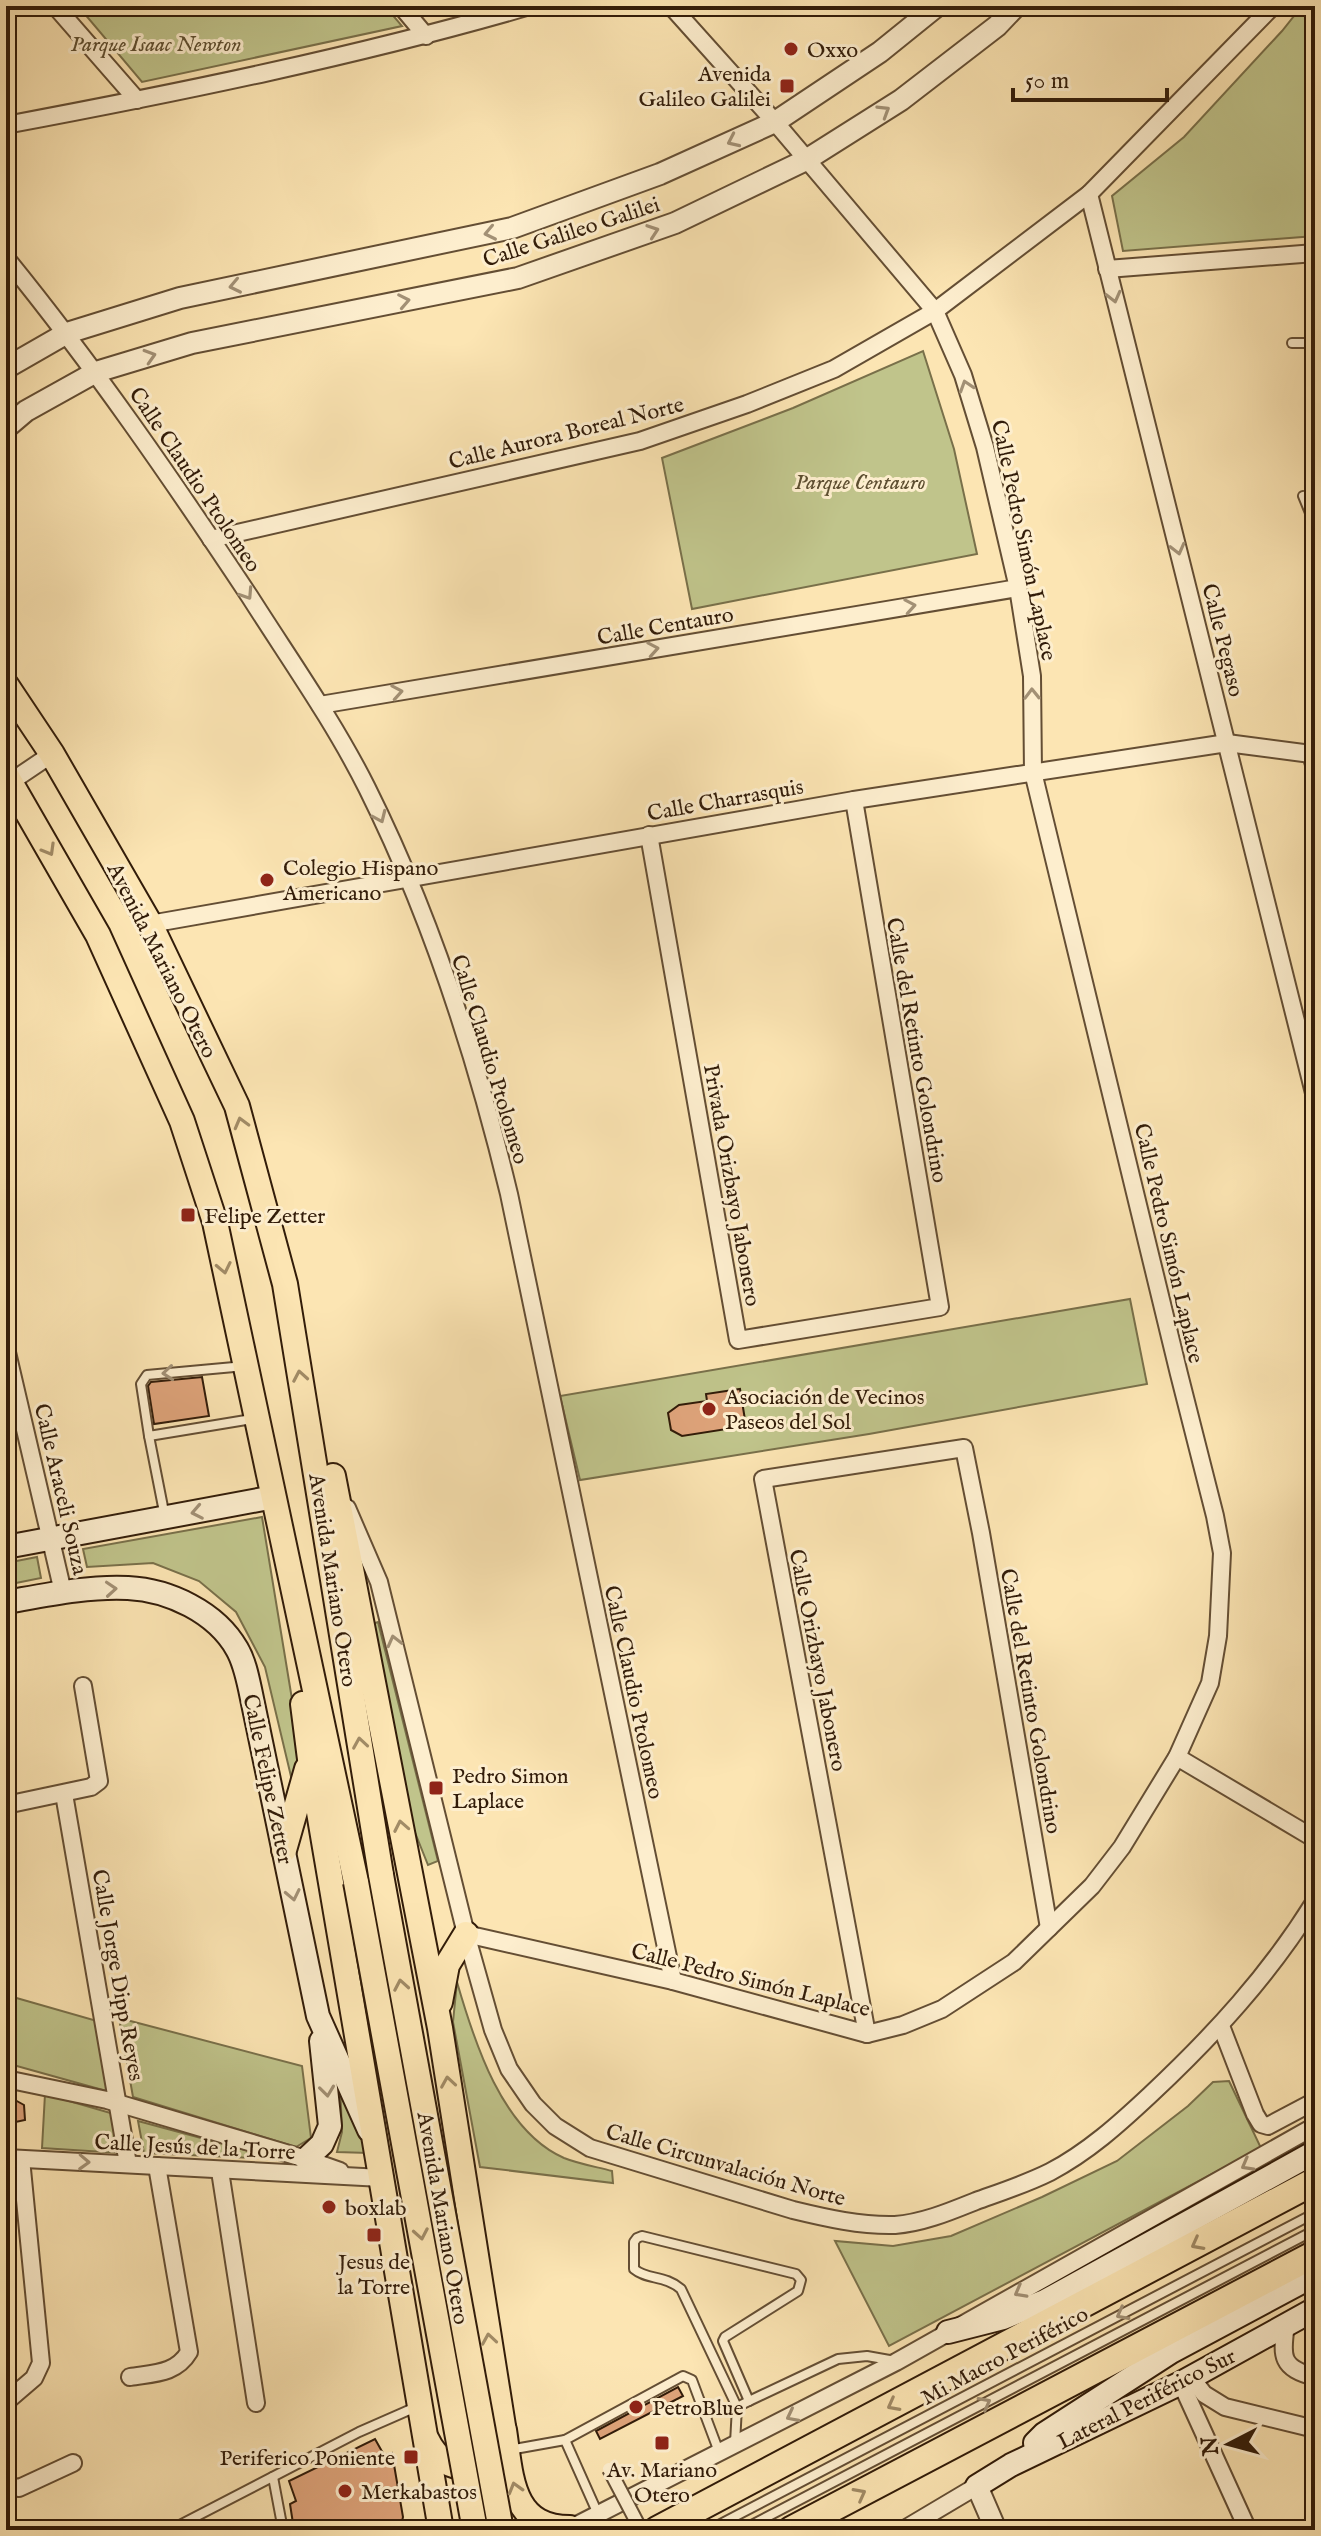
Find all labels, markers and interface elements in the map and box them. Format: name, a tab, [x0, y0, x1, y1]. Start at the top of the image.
park label: Parque Isaac Newton	[70, 31, 242, 59]
place label: Oxxo	[807, 37, 858, 65]
marker: Oxxo	[782, 40, 800, 58]
scale bar	[1013, 52, 1167, 102]
place label: Avenida Galileo Galilei	[639, 61, 771, 114]
text: 50 m	[1025, 66, 1069, 97]
marker: Avenida Galileo Galilei	[778, 77, 796, 95]
one-way arrow	[875, 106, 889, 121]
one-way arrow	[726, 131, 741, 147]
street label: Calle Galileo Galilei	[480, 191, 664, 275]
one-way arrow	[483, 224, 497, 241]
one-way arrow	[646, 224, 660, 240]
one-way arrow	[229, 277, 242, 294]
one-way arrow	[1105, 289, 1122, 303]
one-way arrow	[397, 293, 410, 310]
one-way arrow	[142, 349, 156, 365]
one-way arrow	[959, 379, 975, 393]
street label: Calle Claudio Ptolomeo	[122, 382, 267, 578]
street label: Calle Aurora Boreal Norte	[446, 391, 687, 477]
street label: Calle Pedro Simón Laplace	[984, 417, 1062, 663]
park label: Parque Centauro	[794, 469, 926, 497]
one-way arrow	[1168, 541, 1185, 555]
street label: Calle Pegaso	[1194, 581, 1250, 700]
one-way arrow	[238, 585, 253, 600]
one-way arrow	[903, 599, 917, 616]
street label: Calle Centauro	[595, 601, 736, 653]
one-way arrow	[647, 642, 660, 659]
one-way arrow	[390, 685, 404, 702]
one-way arrow	[1023, 687, 1041, 700]
street label: Calle Charrasquis	[645, 773, 806, 829]
one-way arrow	[370, 809, 386, 823]
one-way arrow	[39, 841, 55, 856]
place label: Colegio Hispano Americano	[282, 855, 439, 908]
street label: Avenida Mariano Otero	[99, 858, 223, 1063]
marker: Colegio Hispano Americano	[258, 871, 276, 889]
street label: Calle del Retinto Golondrino	[879, 916, 953, 1185]
street label: Calle Claudio Ptolomeo	[444, 951, 534, 1168]
street label: Privada Orizbayo Jabonero	[696, 1062, 766, 1309]
one-way arrow	[234, 1116, 250, 1130]
street label: Calle Pedro Simón Laplace	[1127, 1121, 1209, 1366]
place label: Felipe Zetter	[204, 1203, 325, 1231]
marker: Felipe Zetter	[179, 1206, 197, 1224]
one-way arrow	[215, 1262, 232, 1275]
one-way arrow	[161, 1364, 174, 1381]
one-way arrow	[293, 1369, 310, 1382]
place label: Asociación de Vecinos Paseos del Sol	[724, 1384, 924, 1437]
marker: Asociación de Vecinos Paseos del Sol	[700, 1400, 718, 1418]
street label: Calle Araceli Souza	[27, 1401, 93, 1578]
street label: Avenida Mariano Otero	[301, 1471, 363, 1689]
one-way arrow	[190, 1502, 204, 1519]
street label: Calle Orizbayo Jabonero	[782, 1547, 852, 1774]
street label: Calle del Retinto Golondrino	[993, 1567, 1067, 1836]
one-way arrow	[105, 1581, 118, 1598]
street label: Calle Claudio Ptolomeo	[597, 1583, 669, 1802]
one-way arrow	[386, 1634, 403, 1648]
street label: Calle Felipe Zetter	[235, 1692, 299, 1867]
one-way arrow	[352, 1736, 369, 1750]
place label: Pedro Simon Laplace	[452, 1763, 569, 1816]
marker: Pedro Simon Laplace	[427, 1779, 445, 1797]
one-way arrow	[393, 1819, 410, 1833]
street label: Calle Jorge Dipp Reyes	[85, 1867, 149, 2083]
one-way arrow	[284, 1888, 301, 1902]
street label: Calle Pedro Simón Laplace	[628, 1938, 873, 2024]
one-way arrow	[394, 1978, 411, 1992]
one-way arrow	[440, 2075, 457, 2089]
one-way arrow	[318, 2085, 335, 2098]
street label: Avenida Mariano Otero	[409, 2109, 475, 2327]
street label: Calle Circunvalación Norte	[602, 2118, 849, 2214]
street label: Calle Jesús de la Torre	[94, 2129, 296, 2167]
one-way arrow	[78, 2153, 91, 2170]
one-way arrow	[1241, 2155, 1256, 2171]
place label: boxlab	[345, 2195, 407, 2223]
marker: boxlab	[320, 2198, 338, 2216]
marker: Jesus de la Torre	[365, 2226, 383, 2244]
one-way arrow	[412, 2227, 429, 2241]
one-way arrow	[1191, 2234, 1205, 2250]
place label: Jesus de la Torre	[335, 2249, 410, 2302]
one-way arrow	[1014, 2282, 1029, 2298]
street label: Mi Macro Periférico	[917, 2301, 1093, 2413]
one-way arrow	[1116, 2304, 1130, 2319]
one-way arrow	[481, 2332, 498, 2345]
street label: Lateral Periférico Sur	[1053, 2343, 1241, 2457]
place label: PetroBlue	[652, 2395, 744, 2423]
one-way arrow	[886, 2396, 901, 2411]
one-way arrow	[976, 2397, 991, 2412]
marker: PetroBlue	[627, 2398, 645, 2416]
north arrow	[1189, 2404, 1269, 2484]
one-way arrow	[785, 2406, 800, 2421]
marker: Av. Mariano Otero	[653, 2434, 671, 2452]
text: N	[1196, 2435, 1226, 2458]
place label: Periferico Poniente	[220, 2445, 395, 2473]
marker: Periferico Poniente	[402, 2448, 420, 2466]
place label: Av. Mariano Otero	[606, 2457, 717, 2510]
place label: Merkabastos	[361, 2479, 477, 2507]
marker: Merkabastos	[336, 2482, 354, 2500]
one-way arrow	[508, 2482, 524, 2496]
one-way arrow	[851, 2488, 866, 2503]

